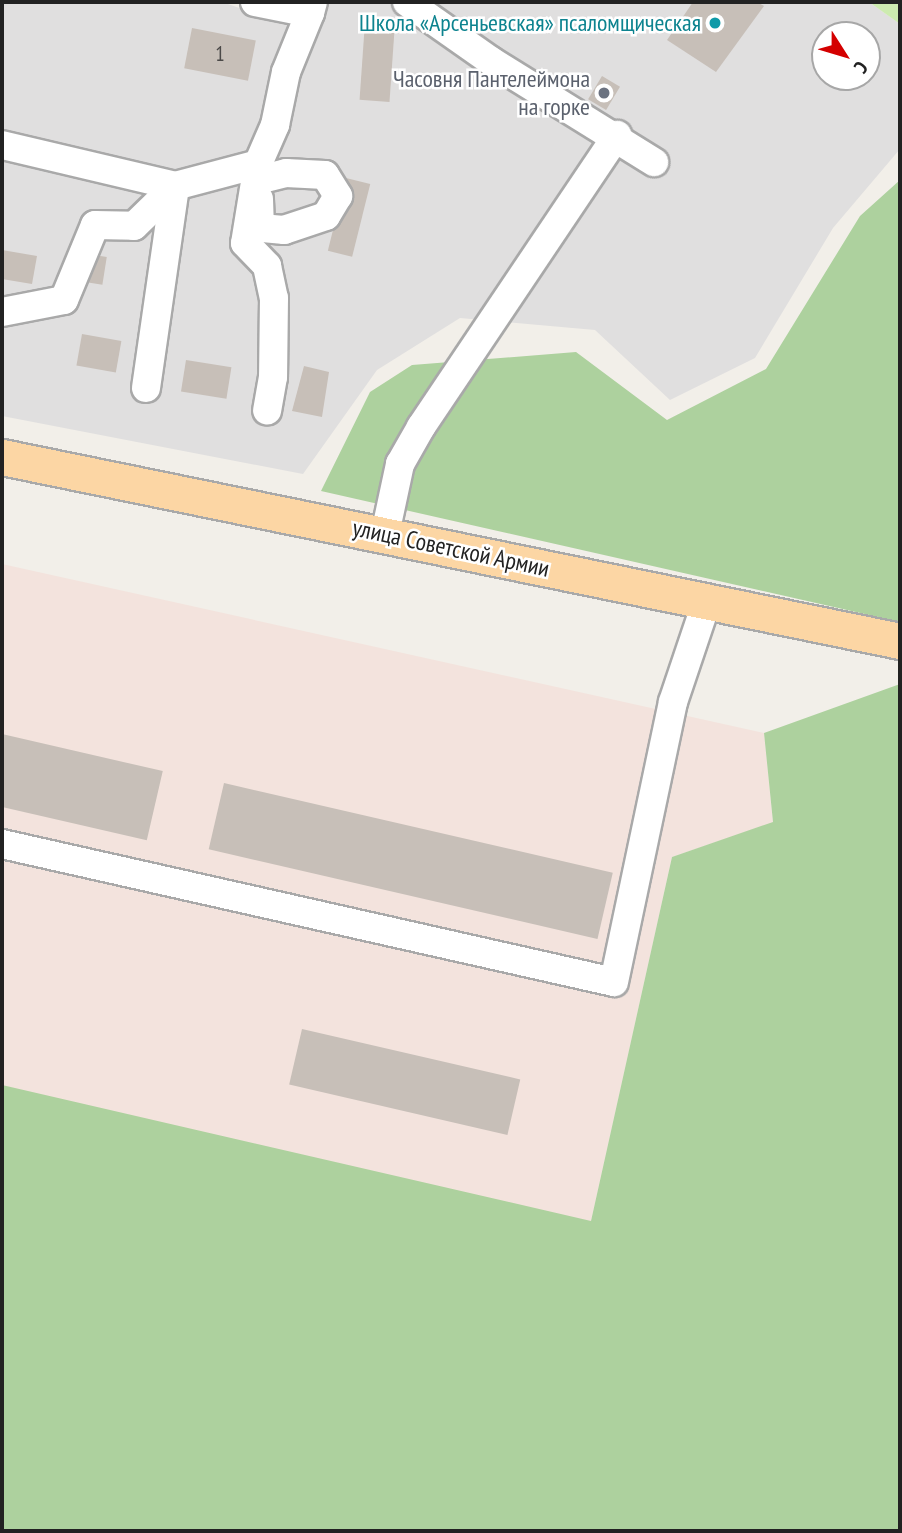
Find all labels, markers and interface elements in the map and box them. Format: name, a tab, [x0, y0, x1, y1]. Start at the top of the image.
place label: Школа «Арсеньевская» псаломщическая	[359, 9, 701, 37]
marker: Школа «Арсеньевская» псаломщическая	[707, 15, 723, 31]
north arrow	[811, 21, 881, 91]
house number: 1	[215, 41, 225, 67]
text: С	[849, 57, 873, 78]
place label: Часовня Пантелеймона на горке	[393, 65, 590, 121]
marker: Часовня Пантелеймона на горке	[596, 85, 612, 101]
street label: улица Советской Армии	[350, 513, 552, 583]

